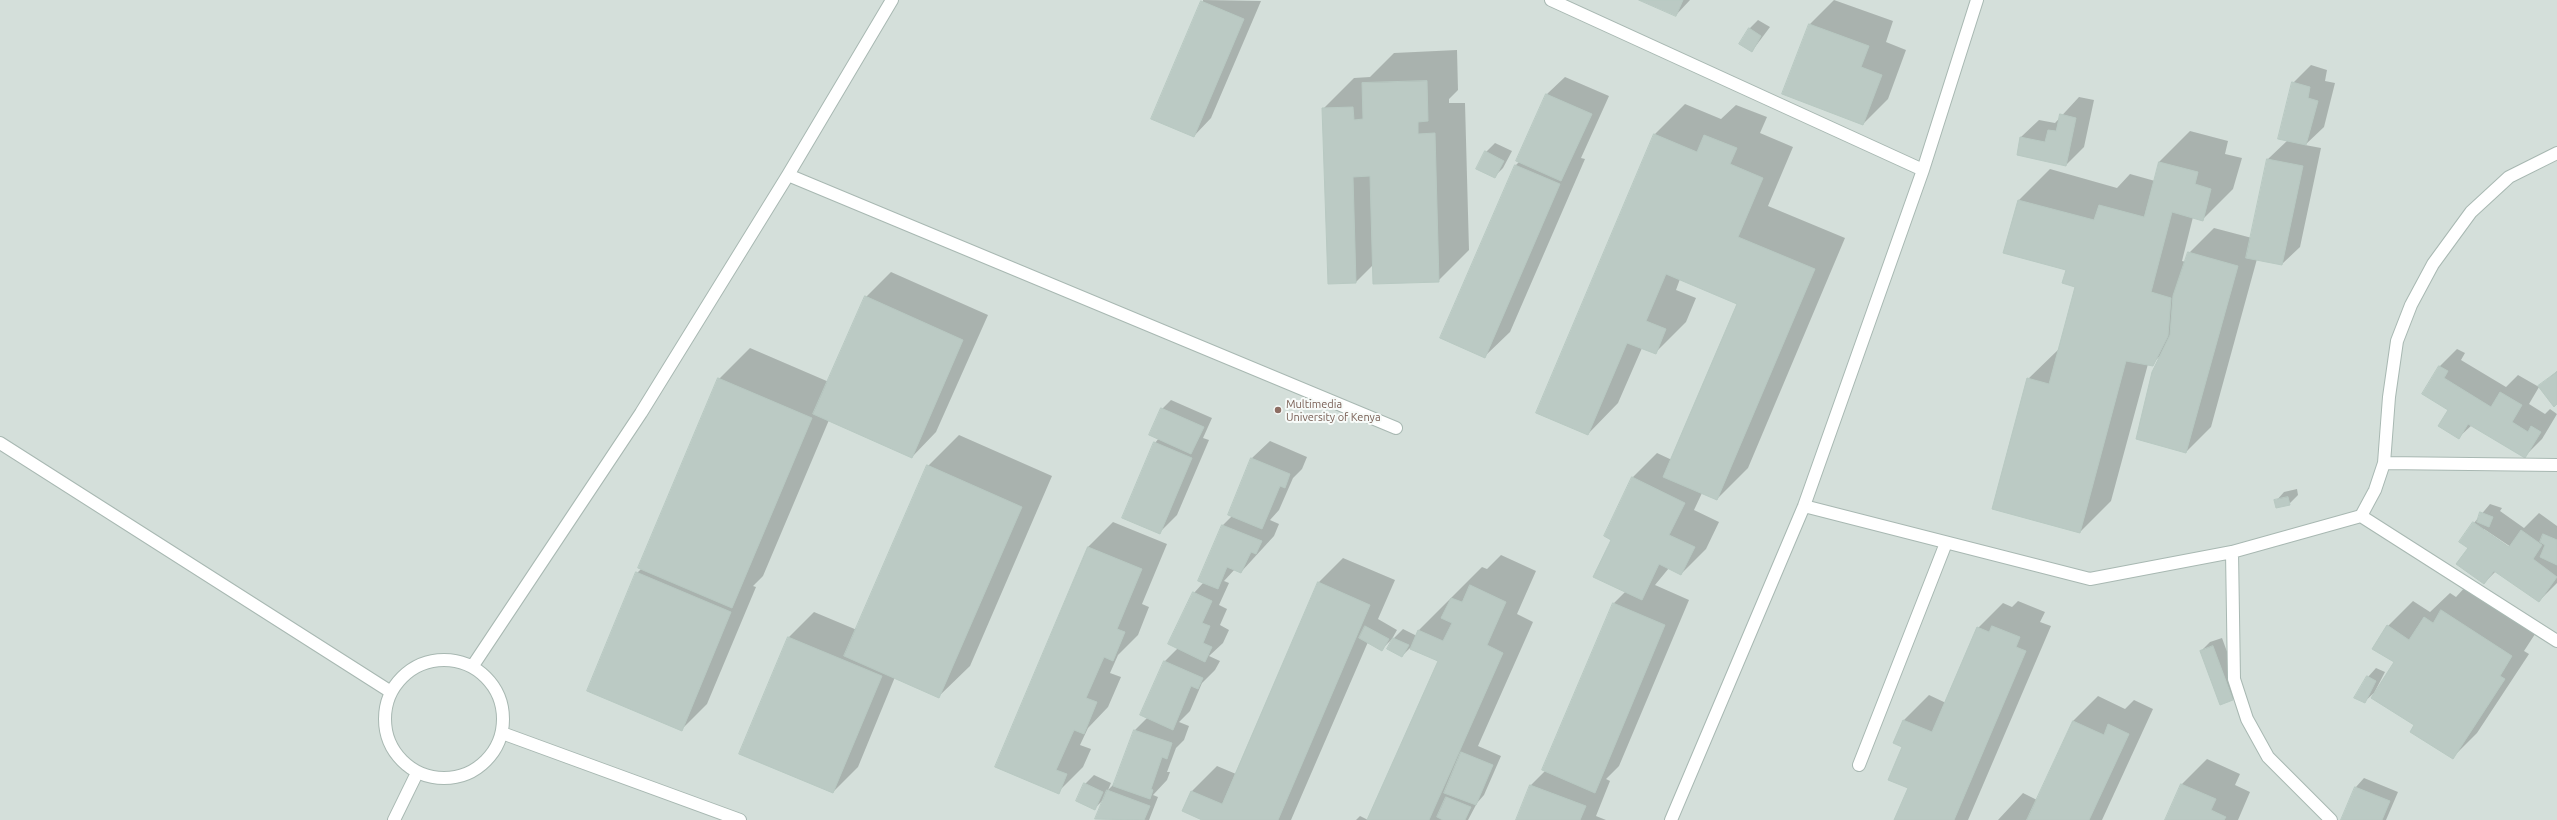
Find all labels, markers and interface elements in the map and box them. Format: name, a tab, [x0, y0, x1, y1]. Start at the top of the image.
place label: Multimedia University of Kenya	[1286, 397, 1381, 423]
marker: Multimedia University of Kenya	[1273, 405, 1283, 415]

